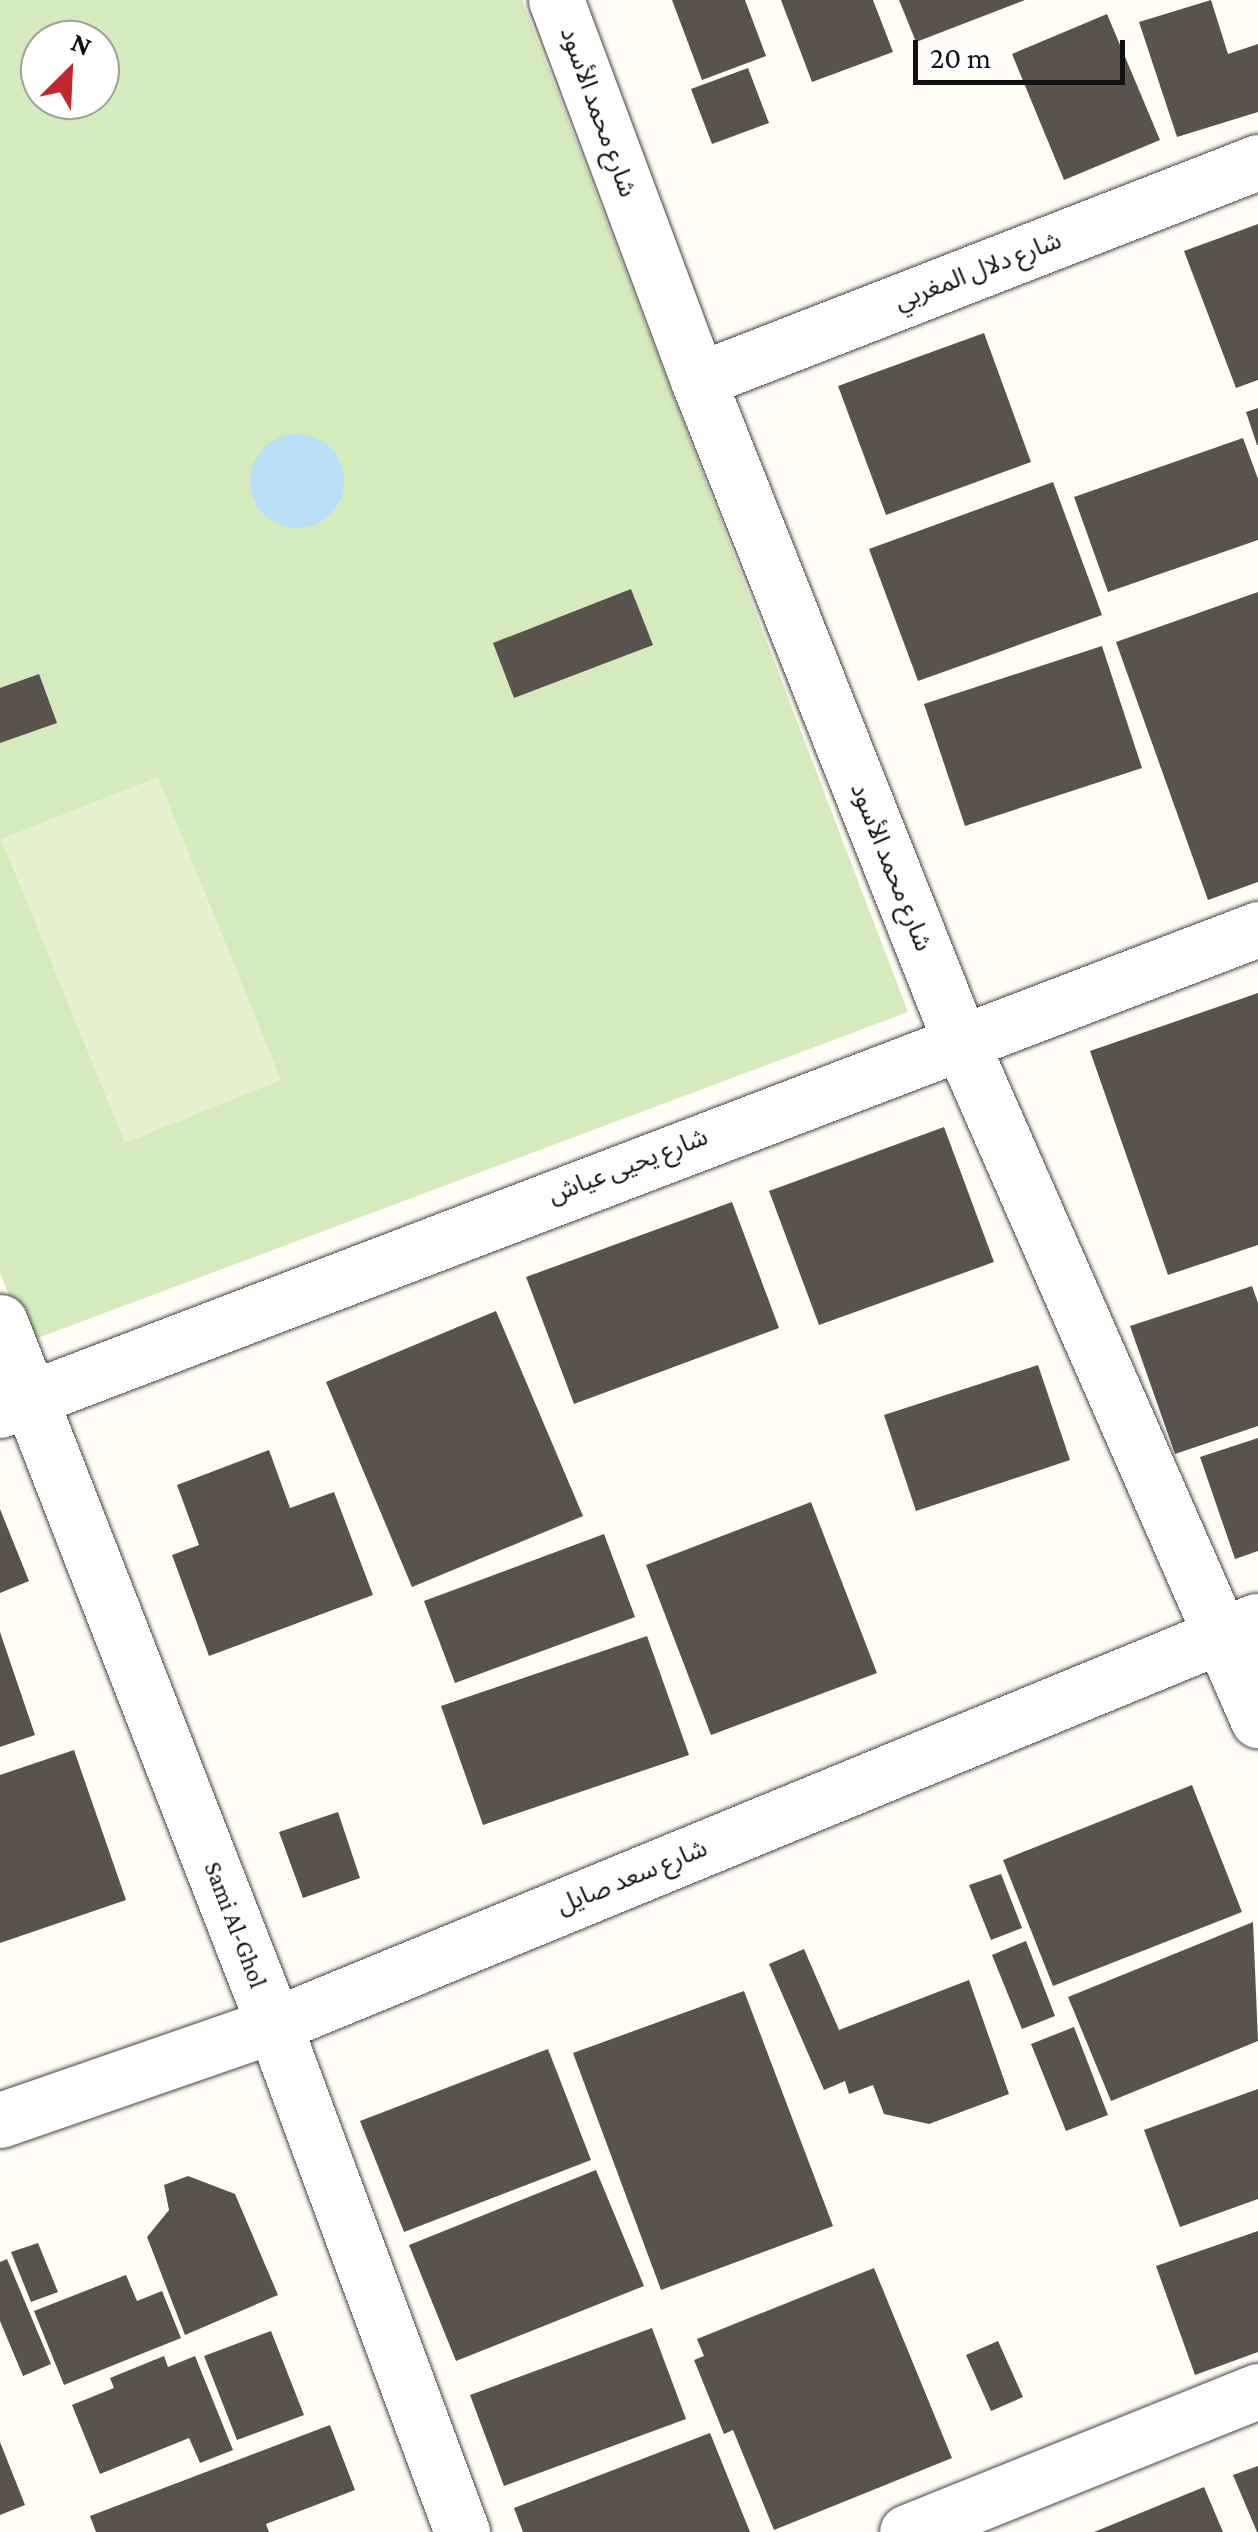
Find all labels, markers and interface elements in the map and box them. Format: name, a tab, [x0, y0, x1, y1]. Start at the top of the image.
north arrow	[20, 20, 120, 120]
scale bar	[918, 20, 1130, 82]
street label: شارع محمد الأسود	[553, 23, 643, 201]
text: N	[67, 26, 97, 62]
text: 20 m	[930, 41, 991, 74]
street label: شارع دلال المغربي	[890, 225, 1066, 317]
street label: شارع محمد الأسود	[844, 779, 938, 955]
street label: شارع يحيى عياش	[544, 1122, 712, 1210]
street label: شارع سعد صايل	[552, 1833, 712, 1921]
street label: Sami Al-Ghol	[197, 1858, 273, 1992]

